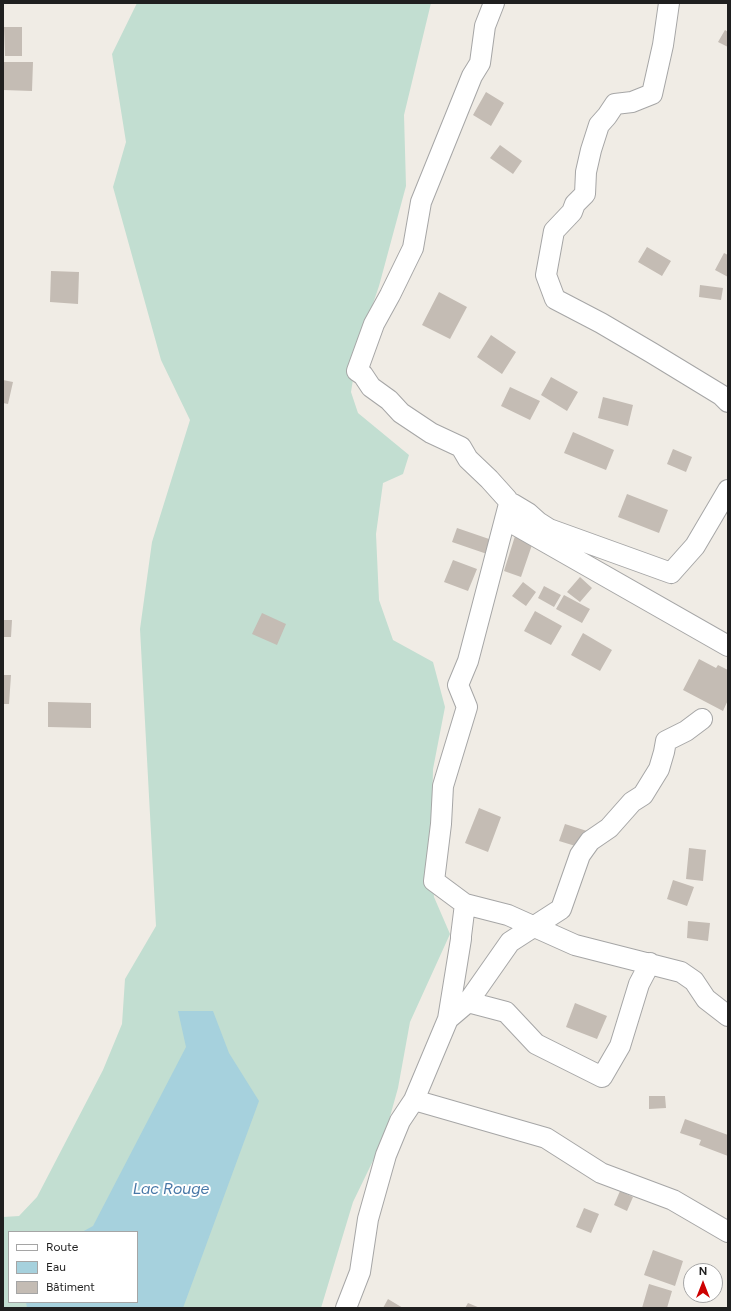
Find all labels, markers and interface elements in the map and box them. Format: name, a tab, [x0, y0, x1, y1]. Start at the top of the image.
water label: Lac Rouge	[133, 1179, 209, 1199]
legend	[8, 1231, 138, 1303]
text: Route	[46, 1240, 78, 1254]
text: Eau	[46, 1260, 66, 1274]
north arrow	[683, 1263, 723, 1303]
text: N	[699, 1265, 707, 1278]
text: Bâtiment	[46, 1280, 95, 1294]

